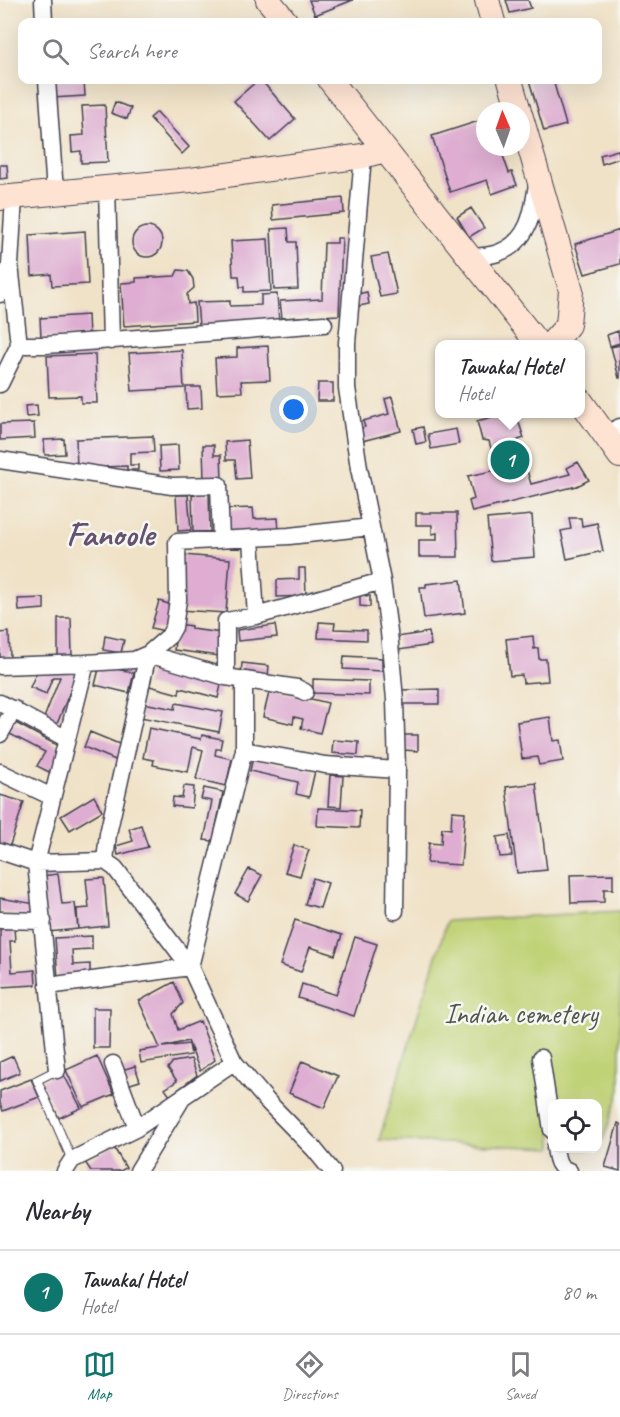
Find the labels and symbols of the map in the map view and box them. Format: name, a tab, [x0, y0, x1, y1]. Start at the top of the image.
north arrow	[476, 102, 530, 156]
your location	[279, 395, 308, 424]
pin: 1	[490, 438, 530, 482]
district label: Fanoole	[66, 512, 157, 555]
park label: Indian cemetery	[444, 996, 600, 1031]

